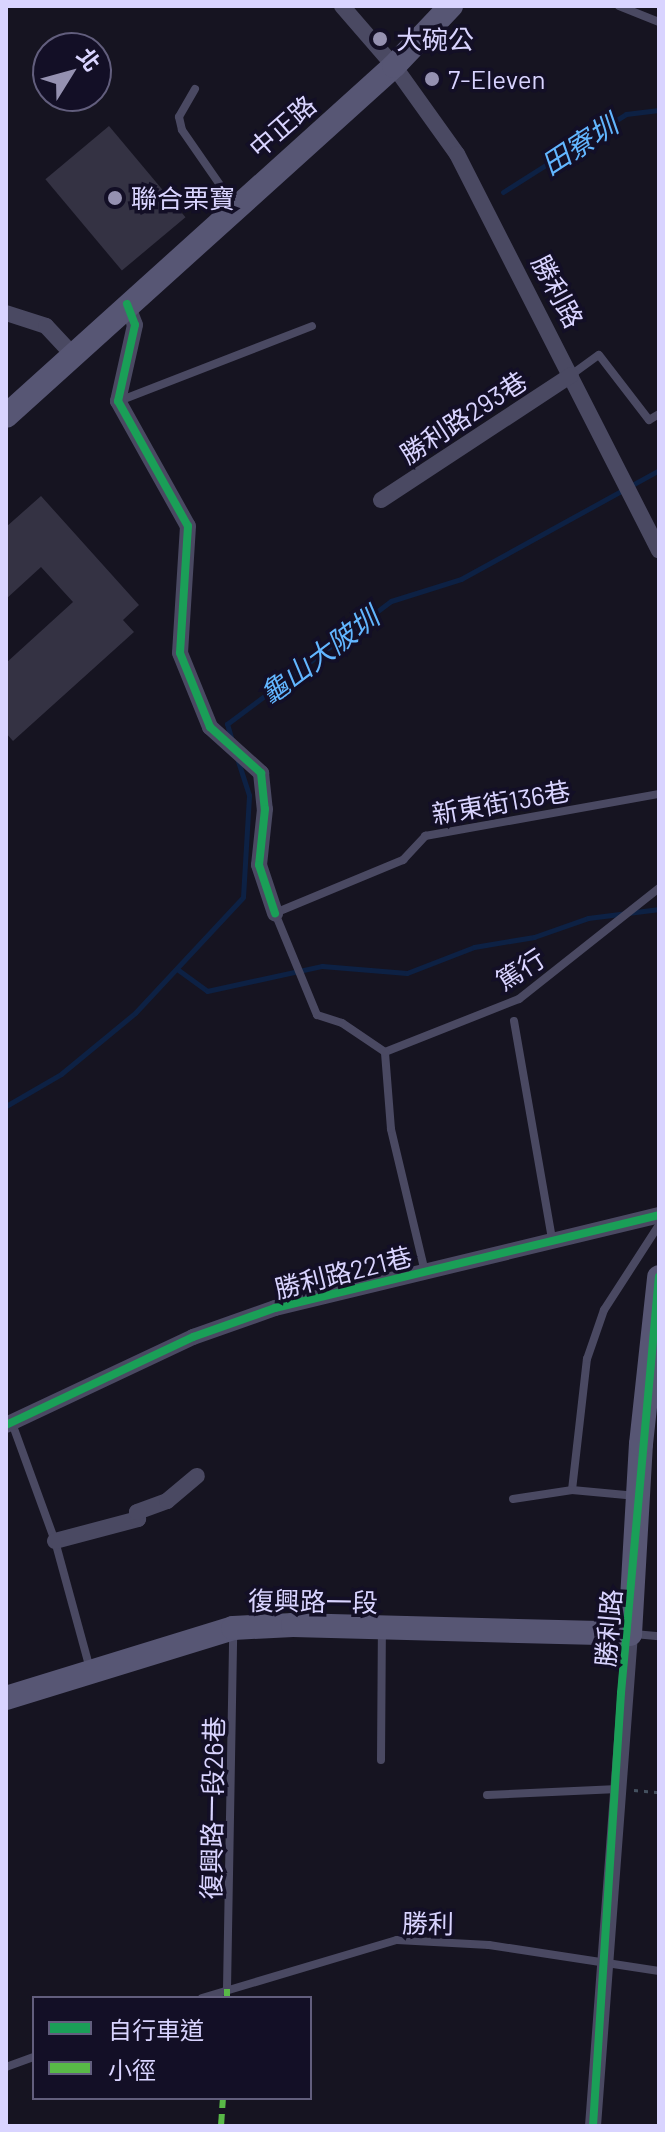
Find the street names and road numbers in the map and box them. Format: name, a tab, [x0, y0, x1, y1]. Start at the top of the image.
street label: 中正路	[242, 89, 322, 163]
street label: 勝利路	[526, 249, 590, 333]
street label: 勝利路293巷	[394, 364, 532, 470]
street label: 新東街136巷	[429, 774, 573, 830]
street label: 篤行	[490, 942, 550, 996]
street label: 勝利路221巷	[271, 1240, 415, 1304]
street label: 復興路一段	[248, 1584, 378, 1618]
street label: 勝利路	[589, 1588, 627, 1668]
street label: 復興路一段26巷	[195, 1716, 229, 1900]
street label: 勝利	[402, 1907, 454, 1939]

